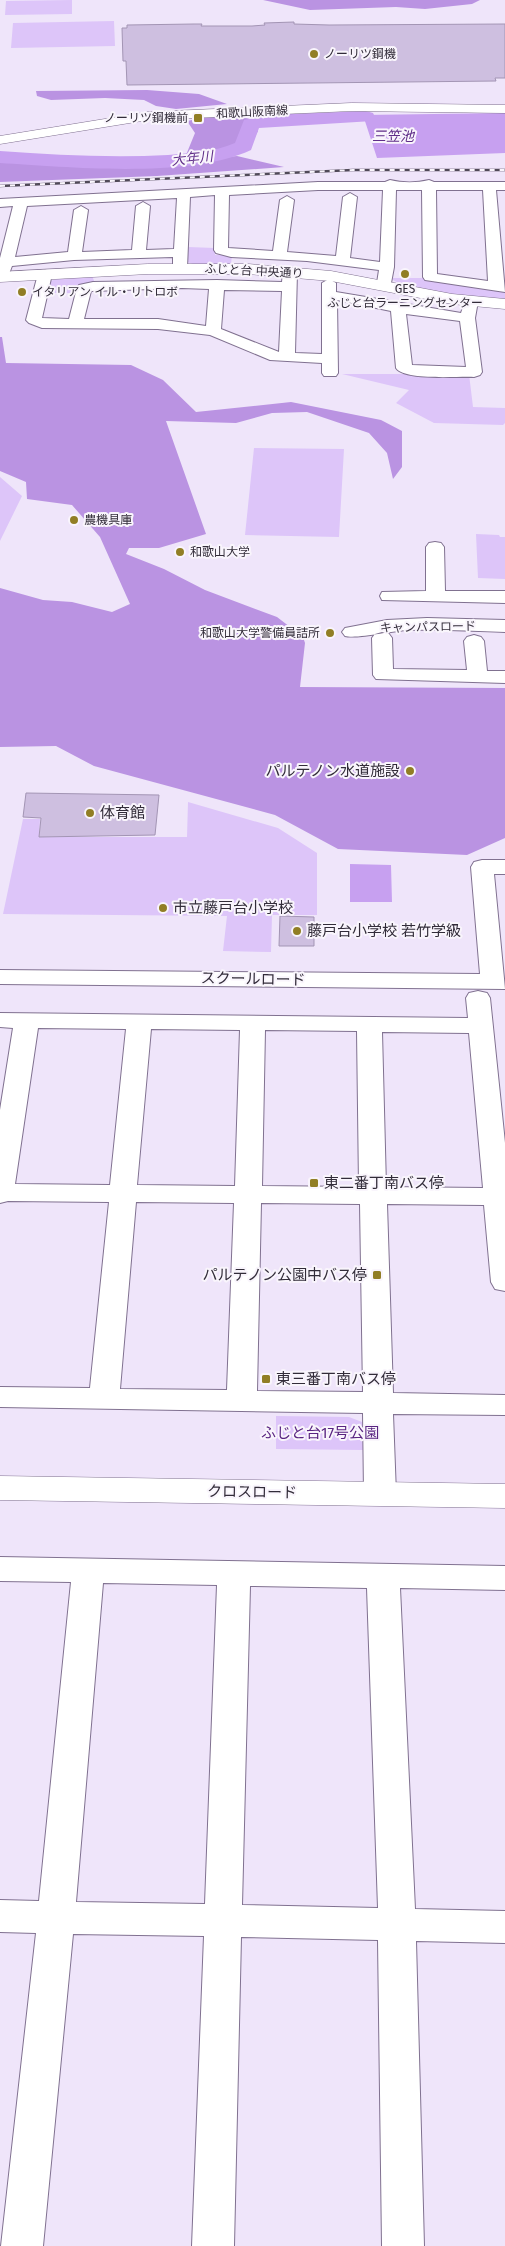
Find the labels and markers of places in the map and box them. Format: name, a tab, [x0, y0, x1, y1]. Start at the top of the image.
place label: ノーリツ鋼機	[324, 47, 396, 61]
marker: ノーリツ鋼機	[308, 48, 320, 60]
place label: ノーリツ鋼機前	[104, 111, 188, 125]
marker: ノーリツ鋼機前	[192, 112, 204, 124]
marker: GES ふじと台ラーニングセンター	[399, 268, 411, 280]
place label: GES ふじと台ラーニングセンター	[327, 282, 483, 310]
place label: イタリアン イル・リトロボ	[32, 285, 178, 299]
marker: イタリアン イル・リトロボ	[16, 286, 28, 298]
place label: 農機具庫	[84, 513, 132, 527]
marker: 農機具庫	[68, 514, 80, 526]
place label: 和歌山大学	[190, 545, 250, 559]
marker: 和歌山大学	[174, 546, 186, 558]
place label: 和歌山大学警備員詰所	[200, 626, 320, 640]
marker: 和歌山大学警備員詰所	[324, 627, 336, 639]
place label: パルテノン水道施設	[265, 762, 400, 780]
marker: パルテノン水道施設	[404, 765, 416, 777]
place label: 体育館	[100, 804, 145, 822]
marker: 体育館	[84, 807, 96, 819]
place label: 市立藤戸台小学校	[173, 899, 293, 917]
marker: 市立藤戸台小学校	[157, 902, 169, 914]
place label: 藤戸台小学校 若竹学級	[307, 922, 461, 940]
marker: 藤戸台小学校 若竹学級	[291, 925, 303, 937]
place label: 東二番丁南バス停	[324, 1174, 444, 1192]
marker: 東二番丁南バス停	[308, 1177, 320, 1189]
place label: パルテノン公園中バス停	[202, 1266, 367, 1284]
marker: パルテノン公園中バス停	[371, 1269, 383, 1281]
place label: 東三番丁南バス停	[276, 1370, 396, 1388]
marker: 東三番丁南バス停	[260, 1373, 272, 1385]

